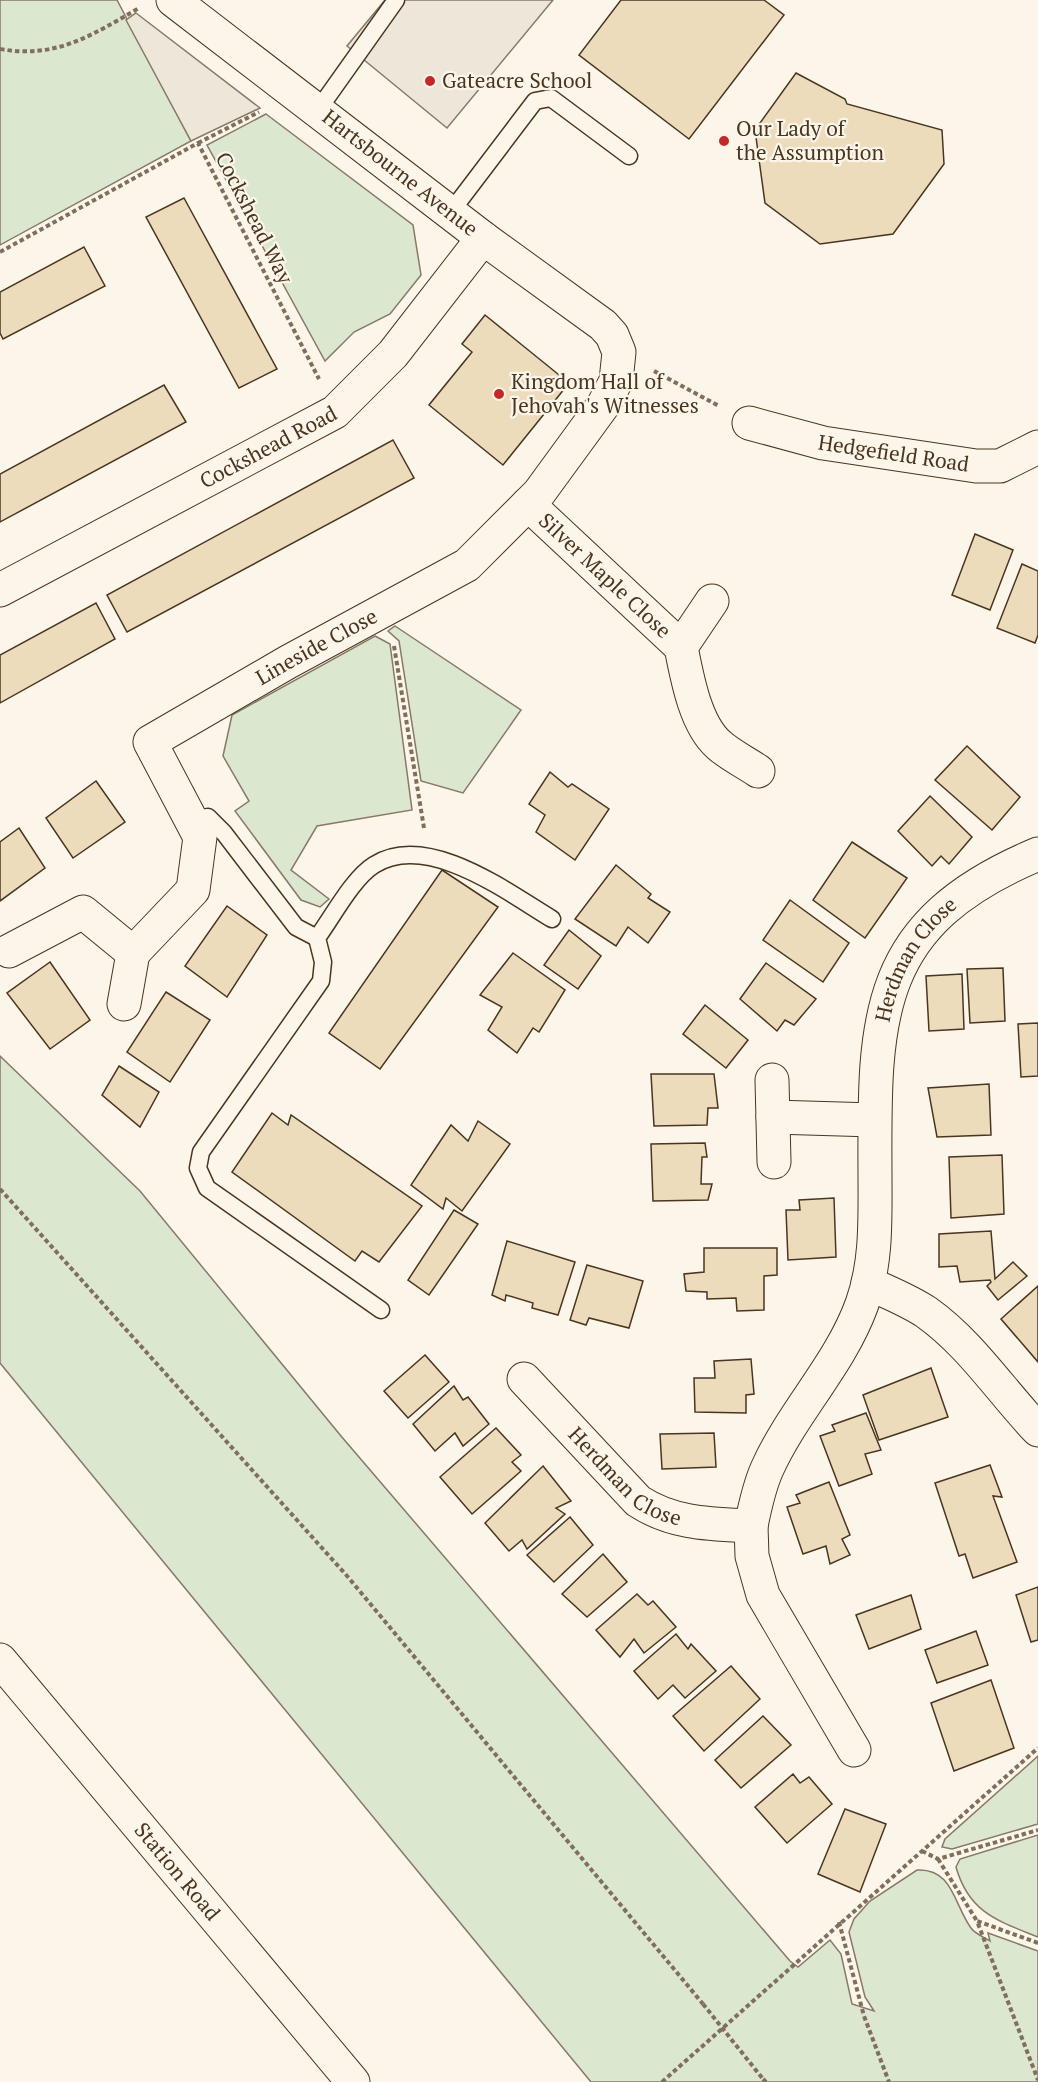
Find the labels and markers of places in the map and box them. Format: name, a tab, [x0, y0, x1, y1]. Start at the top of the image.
place label: Gateacre School	[442, 66, 592, 94]
marker: Gateacre School	[423, 74, 437, 88]
place label: Our Lady of the Assumption	[736, 114, 884, 166]
marker: Our Lady of the Assumption	[717, 134, 731, 148]
place label: Kingdom Hall of Jehovah's Witnesses	[511, 367, 699, 419]
marker: Kingdom Hall of Jehovah's Witnesses	[492, 387, 506, 401]

